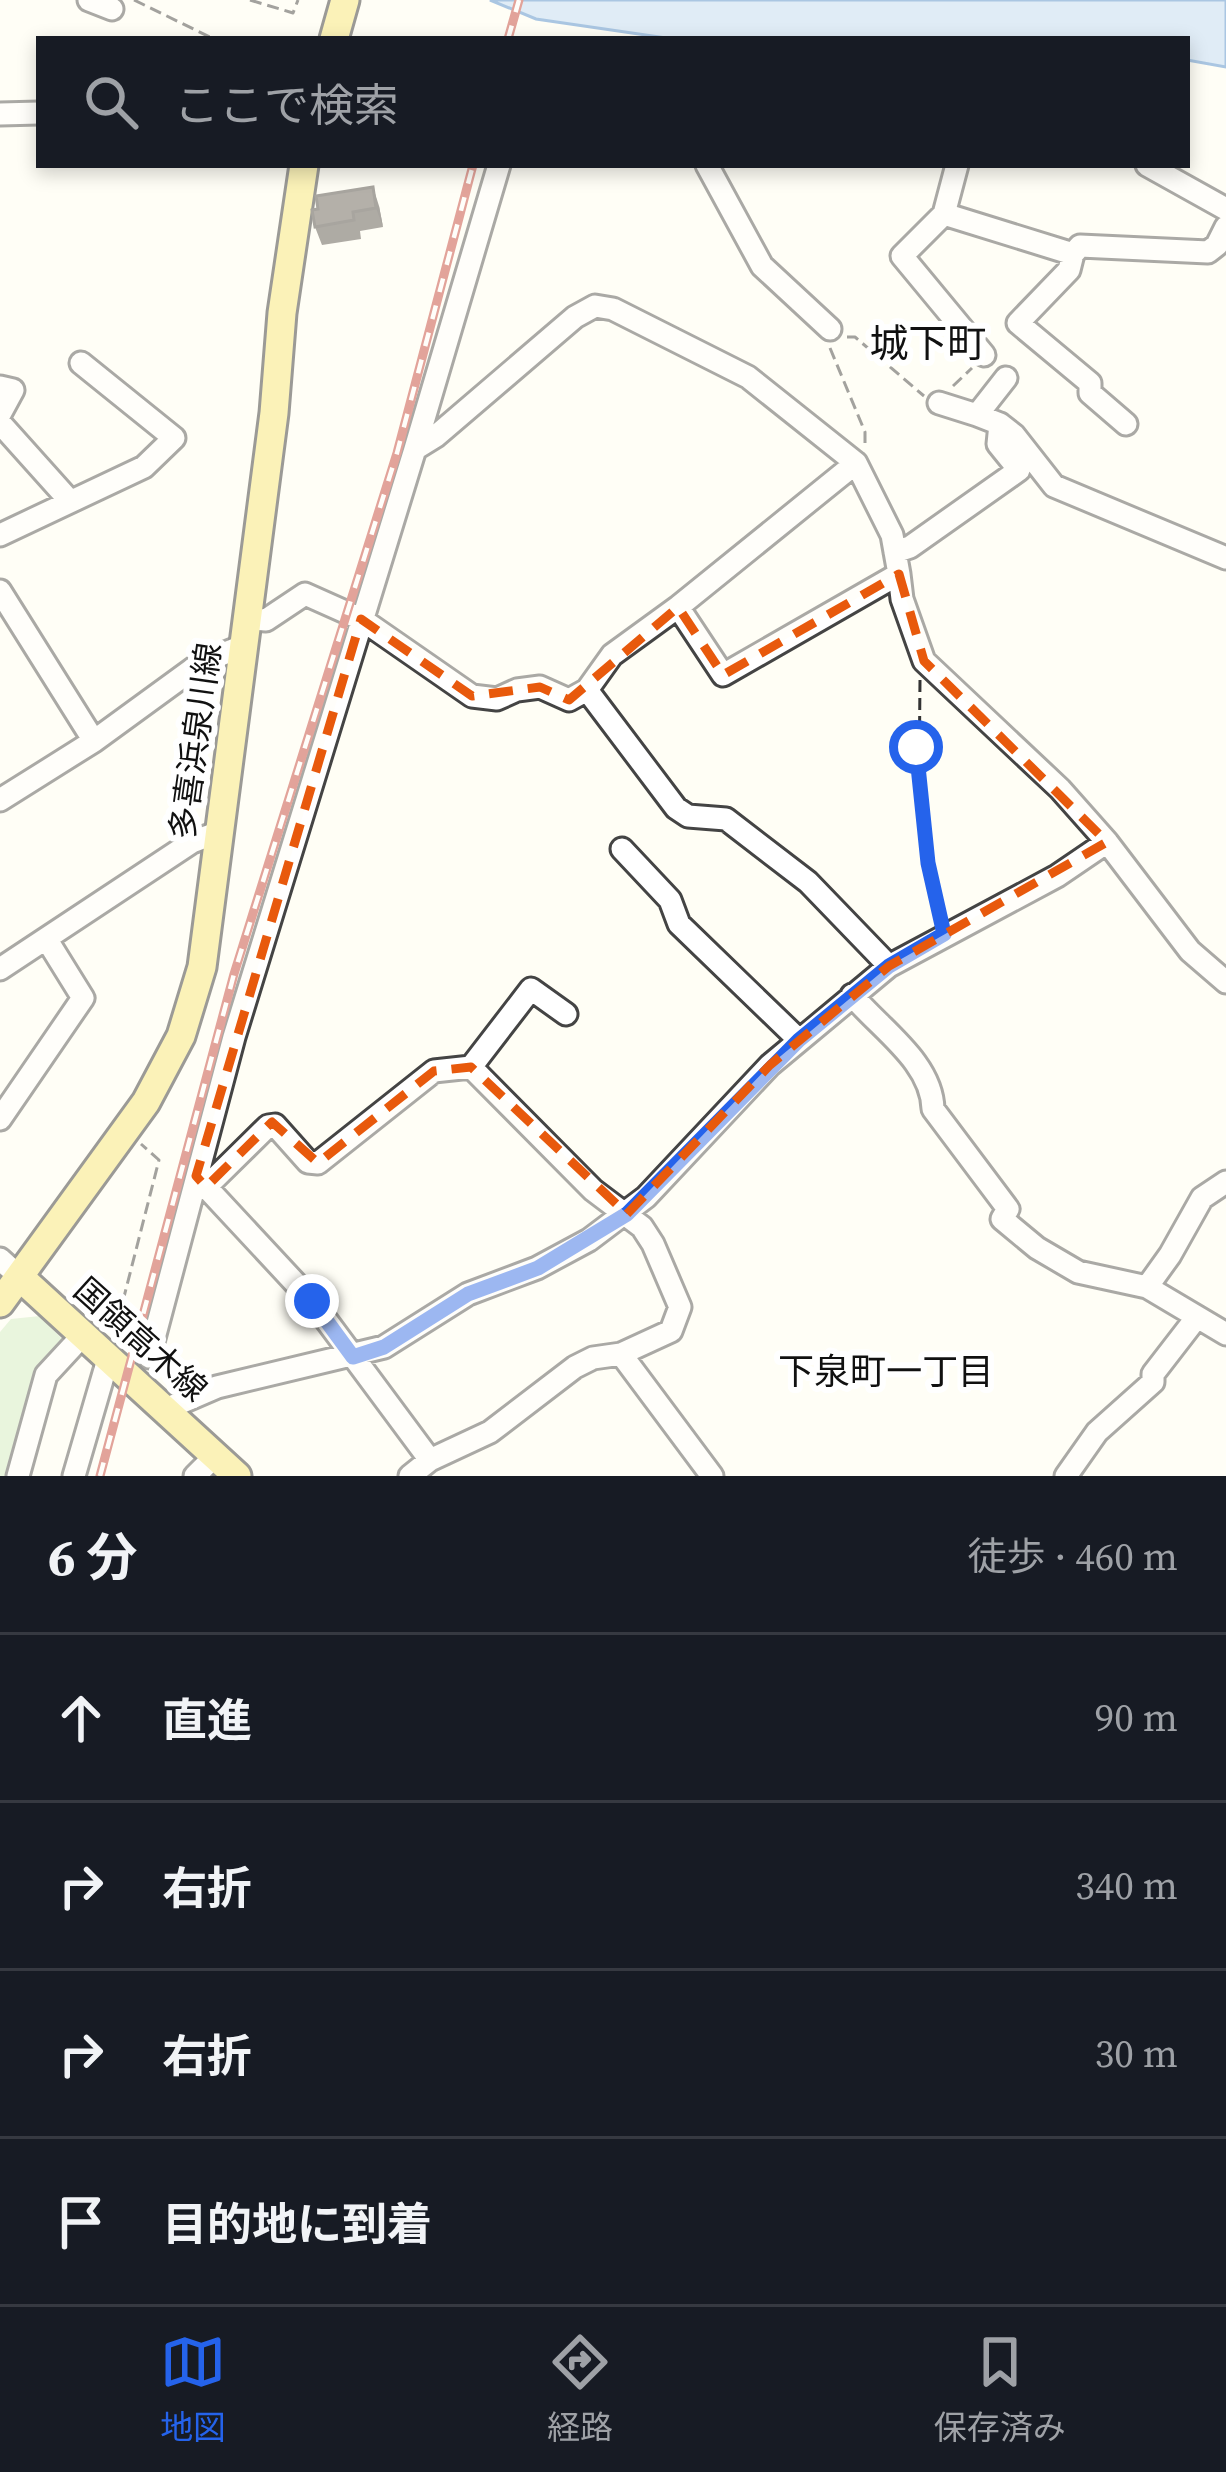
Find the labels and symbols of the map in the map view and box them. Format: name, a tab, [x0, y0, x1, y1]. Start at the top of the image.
district label: 城下町	[869, 317, 987, 370]
street label: 多喜浜泉川線	[159, 640, 232, 842]
route start	[889, 720, 943, 774]
street label: 国領高木線	[64, 1267, 217, 1411]
route end	[285, 1274, 339, 1328]
district label: 下泉町一丁目	[778, 1347, 994, 1396]

